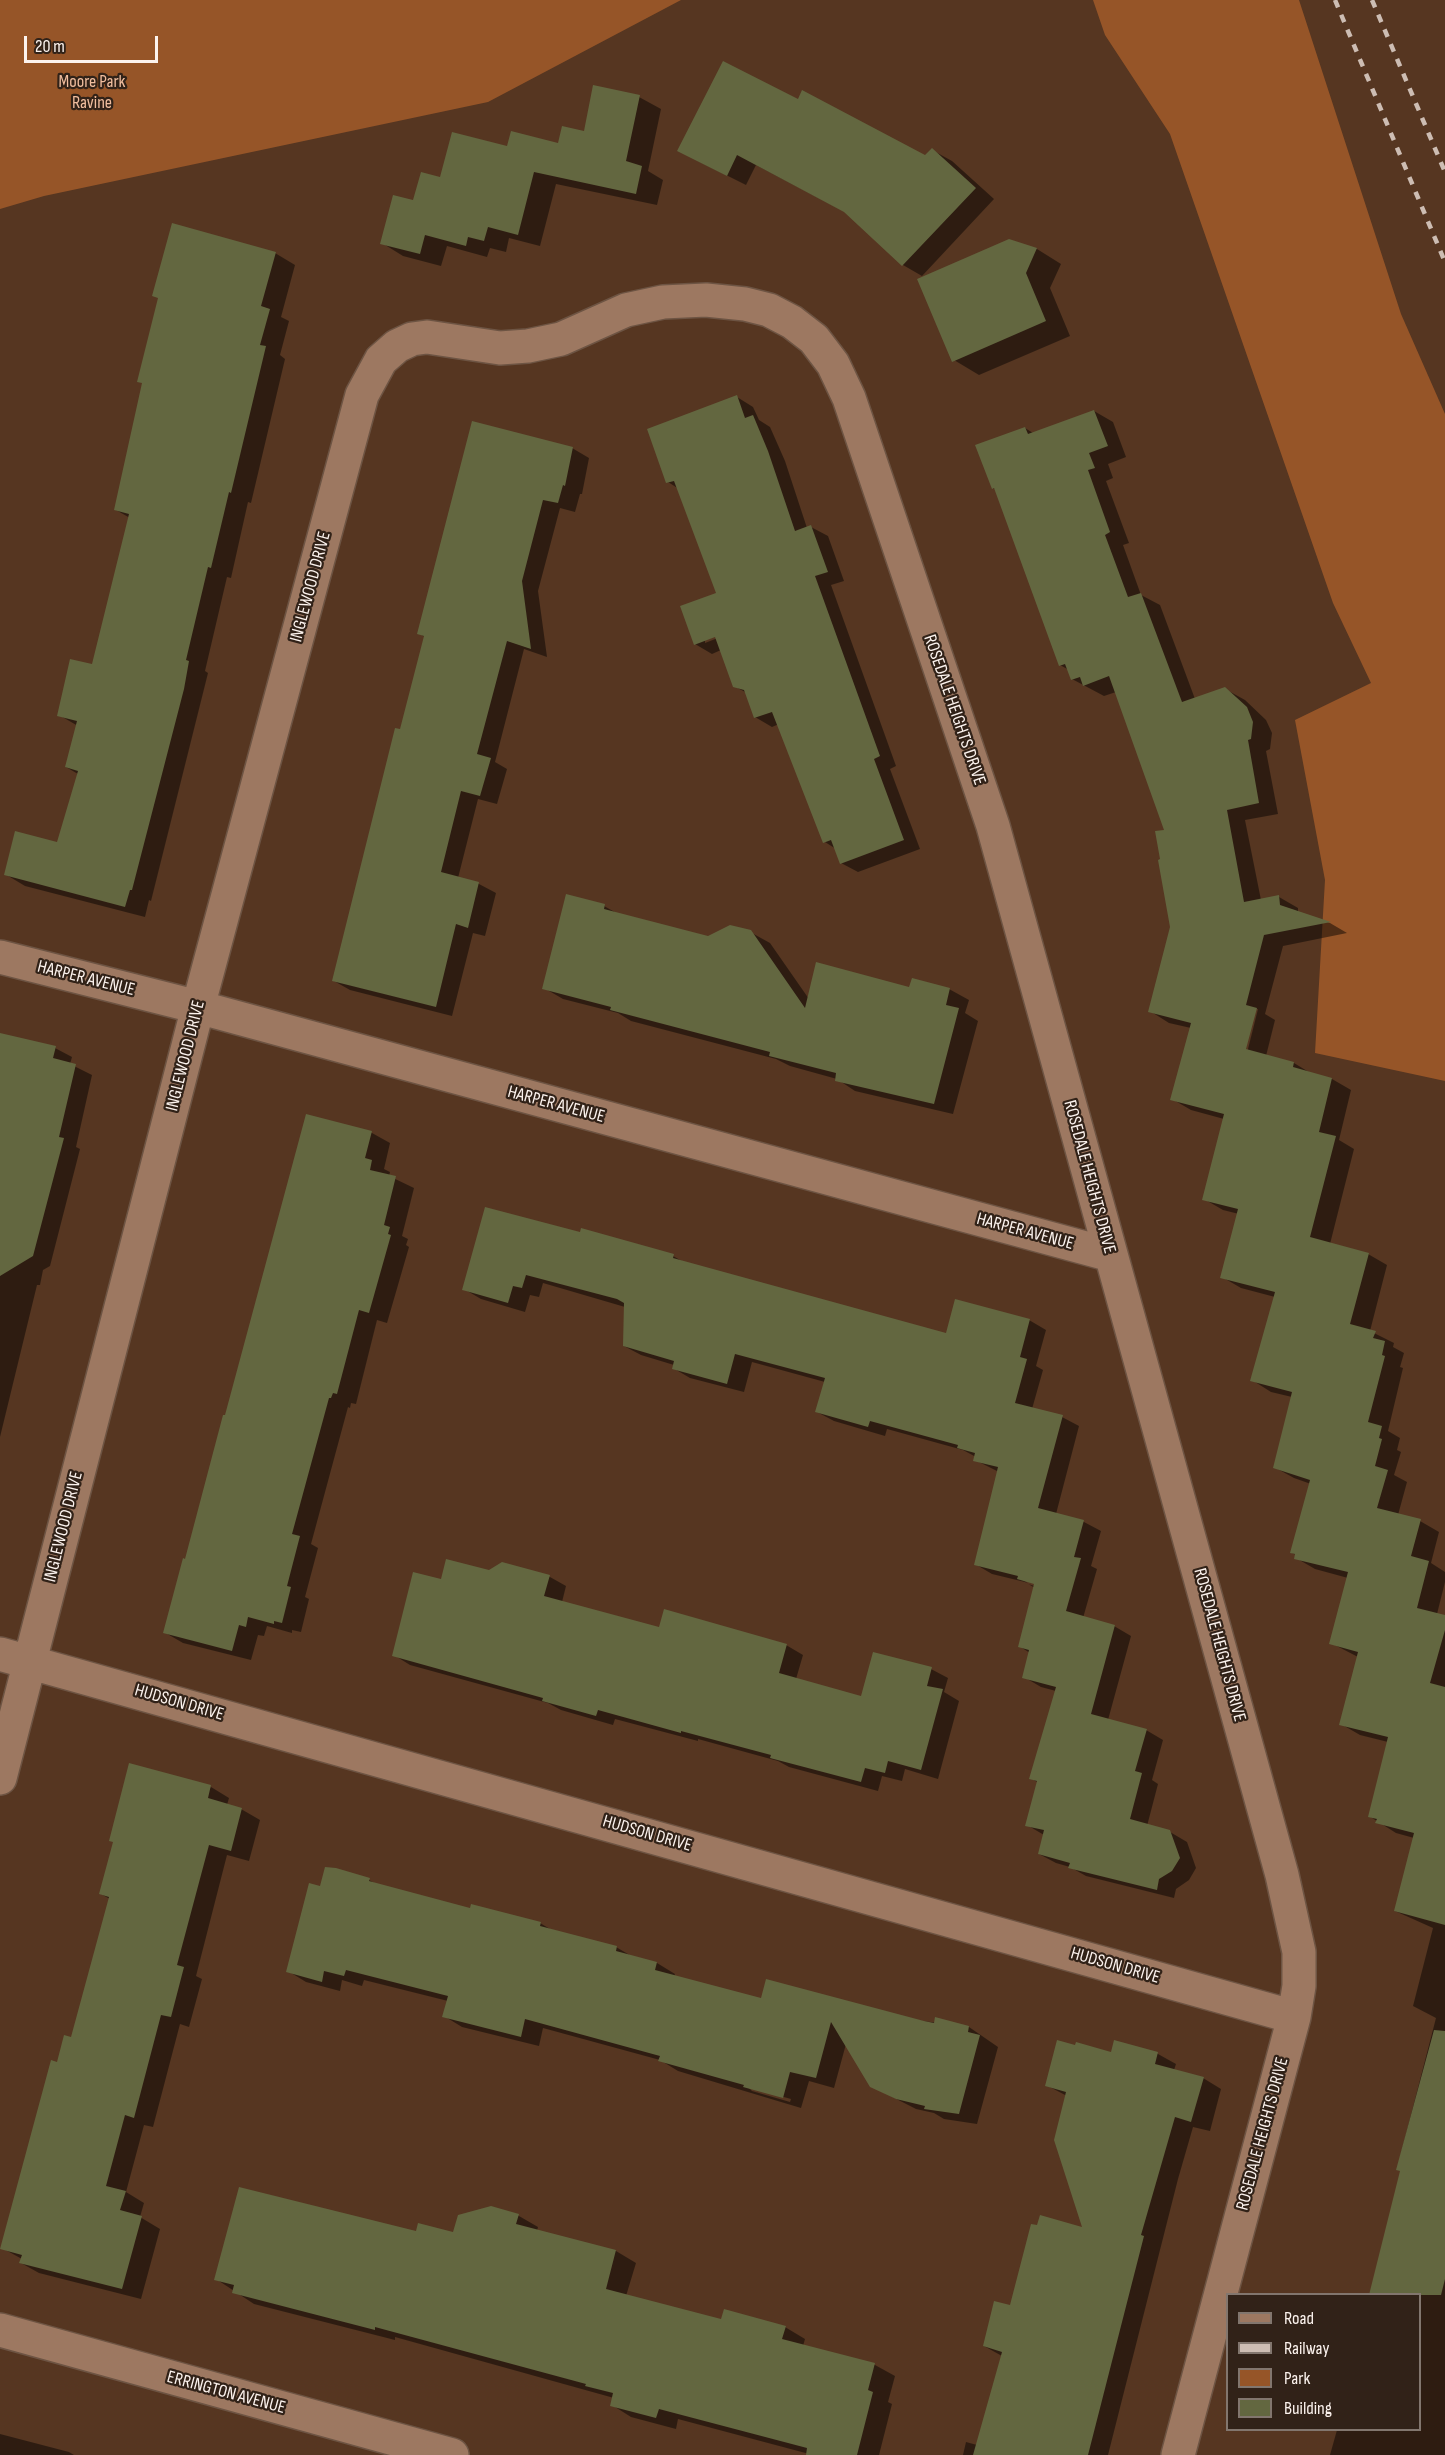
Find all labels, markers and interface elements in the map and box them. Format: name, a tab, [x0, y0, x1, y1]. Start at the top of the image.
scale bar	[27, 24, 160, 62]
text: 20 m	[35, 36, 65, 57]
park label: Moore Park Ravine	[59, 71, 125, 113]
street label: INGLEWOOD DRIVE	[286, 529, 336, 645]
street label: ROSEDALE HEIGHTS DRIVE	[918, 632, 990, 788]
street label: HARPER AVENUE	[35, 956, 137, 1002]
street label: INGLEWOOD DRIVE	[162, 998, 210, 1114]
street label: HARPER AVENUE	[505, 1082, 607, 1128]
street label: ROSEDALE HEIGHTS DRIVE	[1058, 1098, 1120, 1256]
street label: HARPER AVENUE	[974, 1209, 1076, 1255]
street label: INGLEWOOD DRIVE	[40, 1469, 88, 1585]
street label: ROSEDALE HEIGHTS DRIVE	[1188, 1566, 1250, 1724]
street label: HUDSON DRIVE	[132, 1680, 226, 1726]
street label: HUDSON DRIVE	[600, 1811, 694, 1857]
street label: HUDSON DRIVE	[1068, 1943, 1162, 1989]
street label: ROSEDALE HEIGHTS DRIVE	[1232, 2055, 1294, 2213]
legend	[1226, 2293, 1421, 2431]
text: Road	[1284, 2308, 1314, 2329]
text: Railway	[1284, 2338, 1329, 2359]
street label: ERRINGTON AVENUE	[164, 2367, 288, 2419]
text: Park	[1284, 2368, 1310, 2389]
text: Building	[1284, 2398, 1332, 2419]

